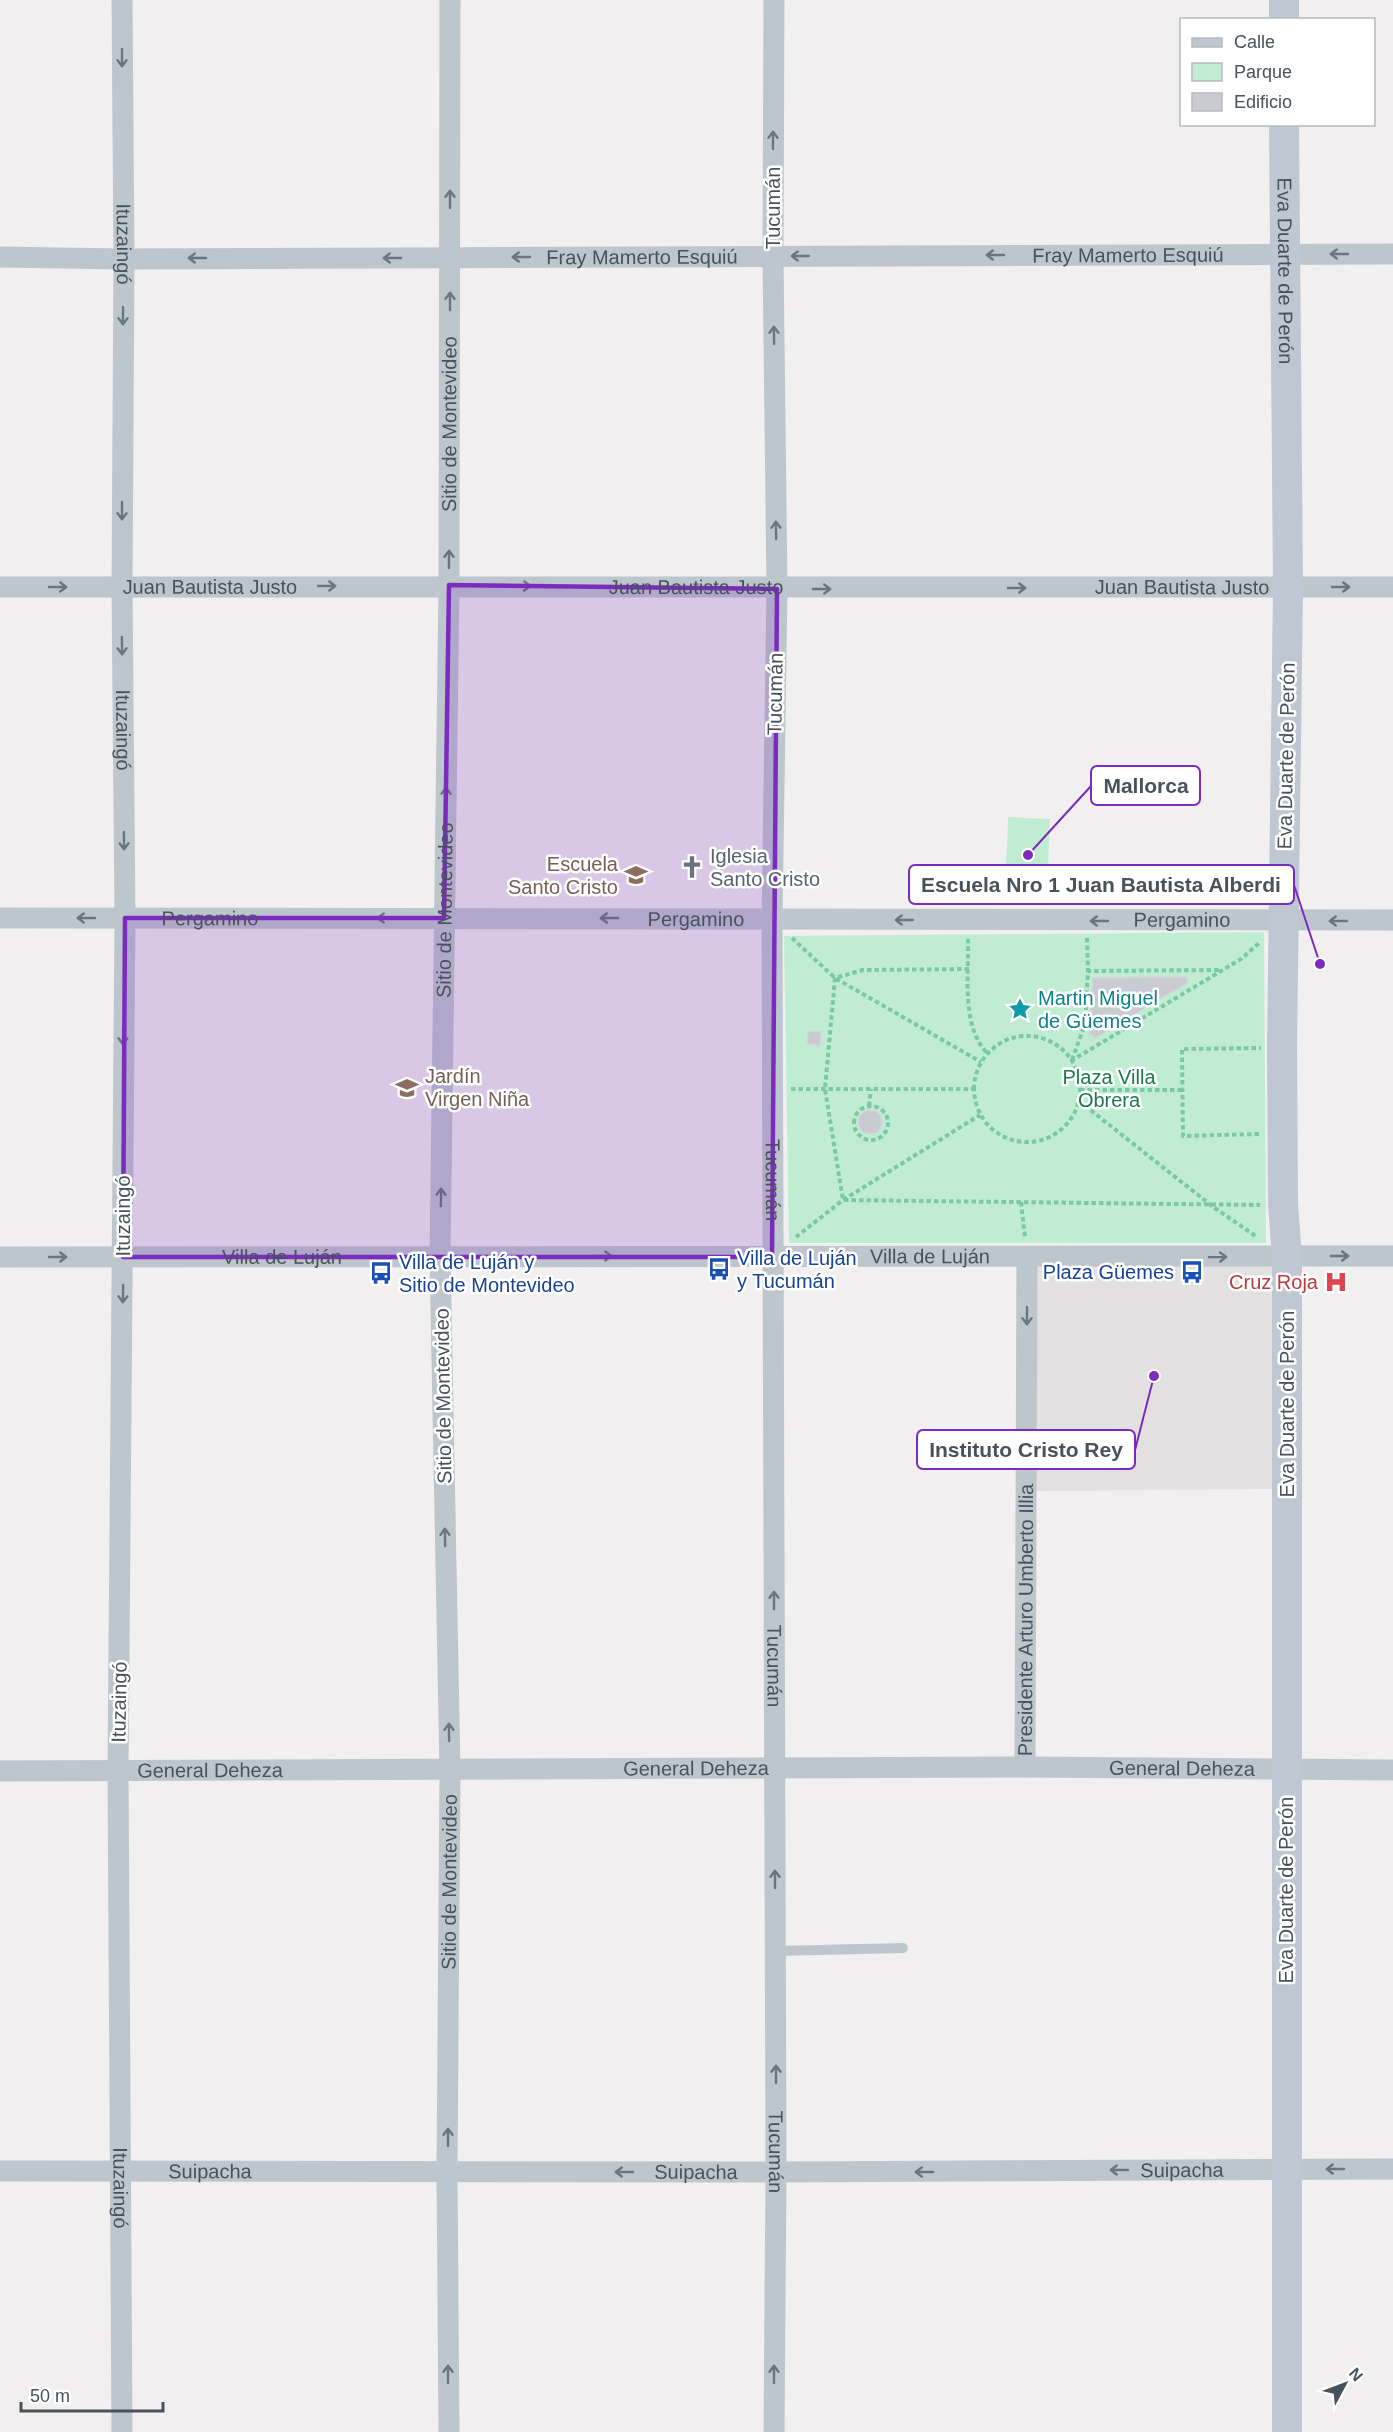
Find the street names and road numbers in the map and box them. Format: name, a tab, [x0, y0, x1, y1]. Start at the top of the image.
street label: Tucumán	[762, 167, 784, 249]
street label: Eva Duarte de Perón	[1273, 177, 1297, 365]
street label: Ituzaingó	[113, 203, 135, 285]
street label: Fray Mamerto Esquiú	[1032, 244, 1224, 266]
street label: Fray Mamerto Esquiú	[546, 246, 738, 268]
street label: Sitio de Montevideo	[438, 336, 460, 512]
street label: Juan Bautista Justo	[123, 576, 297, 598]
street label: Juan Bautista Justo	[609, 576, 783, 598]
street label: Juan Bautista Justo	[1095, 576, 1269, 598]
street label: Tucumán	[763, 652, 787, 736]
street label: Eva Duarte de Perón	[1273, 662, 1299, 850]
street label: Ituzaingó	[112, 689, 135, 771]
street label: Sitio de Montevideo	[432, 822, 457, 998]
street label: Pergamino	[162, 907, 258, 929]
street label: Pergamino	[648, 908, 744, 930]
street label: Pergamino	[1134, 909, 1230, 931]
street label: Tucumán	[762, 1139, 784, 1221]
street label: Ituzaingó	[112, 1175, 134, 1257]
street label: Villa de Luján	[870, 1245, 990, 1267]
street label: Villa de Luján	[222, 1246, 342, 1268]
street label: Sitio de Montevideo	[430, 1308, 456, 1484]
street label: Eva Duarte de Perón	[1276, 1311, 1298, 1497]
street label: Presidente Arturo Umberto Illia	[1014, 1483, 1037, 1756]
street label: Tucumán	[763, 1625, 786, 1707]
street label: Ituzaingó	[107, 1661, 131, 1743]
street label: General Deheza	[623, 1757, 770, 1780]
street label: General Deheza	[1109, 1757, 1256, 1780]
street label: General Deheza	[137, 1759, 284, 1781]
street label: Sitio de Montevideo	[438, 1794, 461, 1970]
street label: Eva Duarte de Perón	[1275, 1797, 1297, 1983]
street label: Tucumán	[765, 2111, 787, 2193]
street label: Ituzaingó	[109, 2147, 132, 2229]
street label: Suipacha	[1140, 2159, 1225, 2181]
street label: Suipacha	[168, 2160, 253, 2182]
street label: Suipacha	[654, 2161, 739, 2183]

